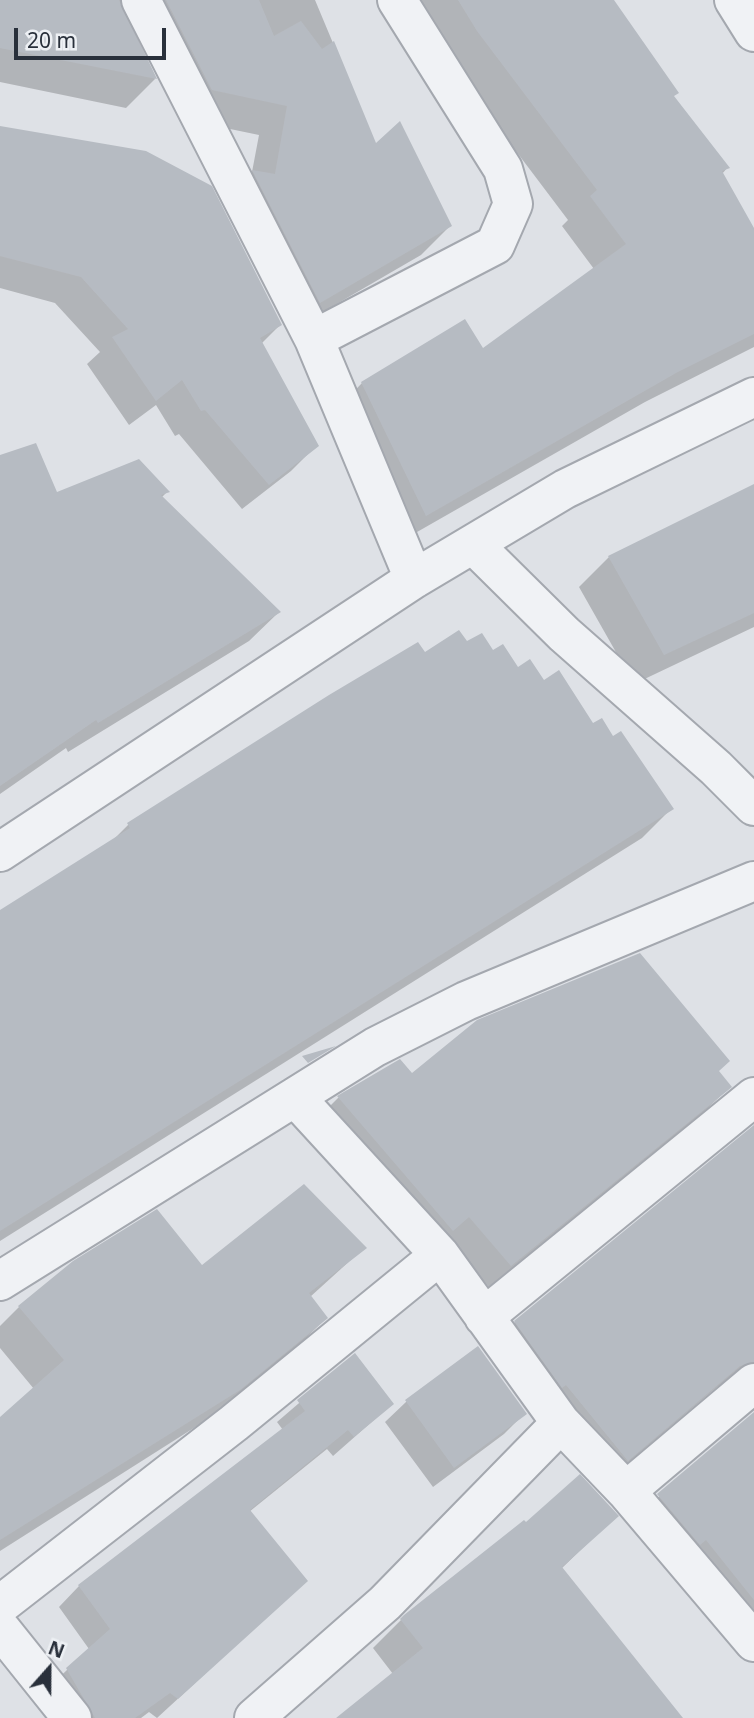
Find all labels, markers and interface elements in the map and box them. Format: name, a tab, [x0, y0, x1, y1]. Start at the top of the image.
scale bar	[18, 14, 170, 58]
text: 20 m	[27, 26, 76, 54]
north arrow	[14, 1634, 84, 1704]
text: N	[45, 1634, 68, 1664]

